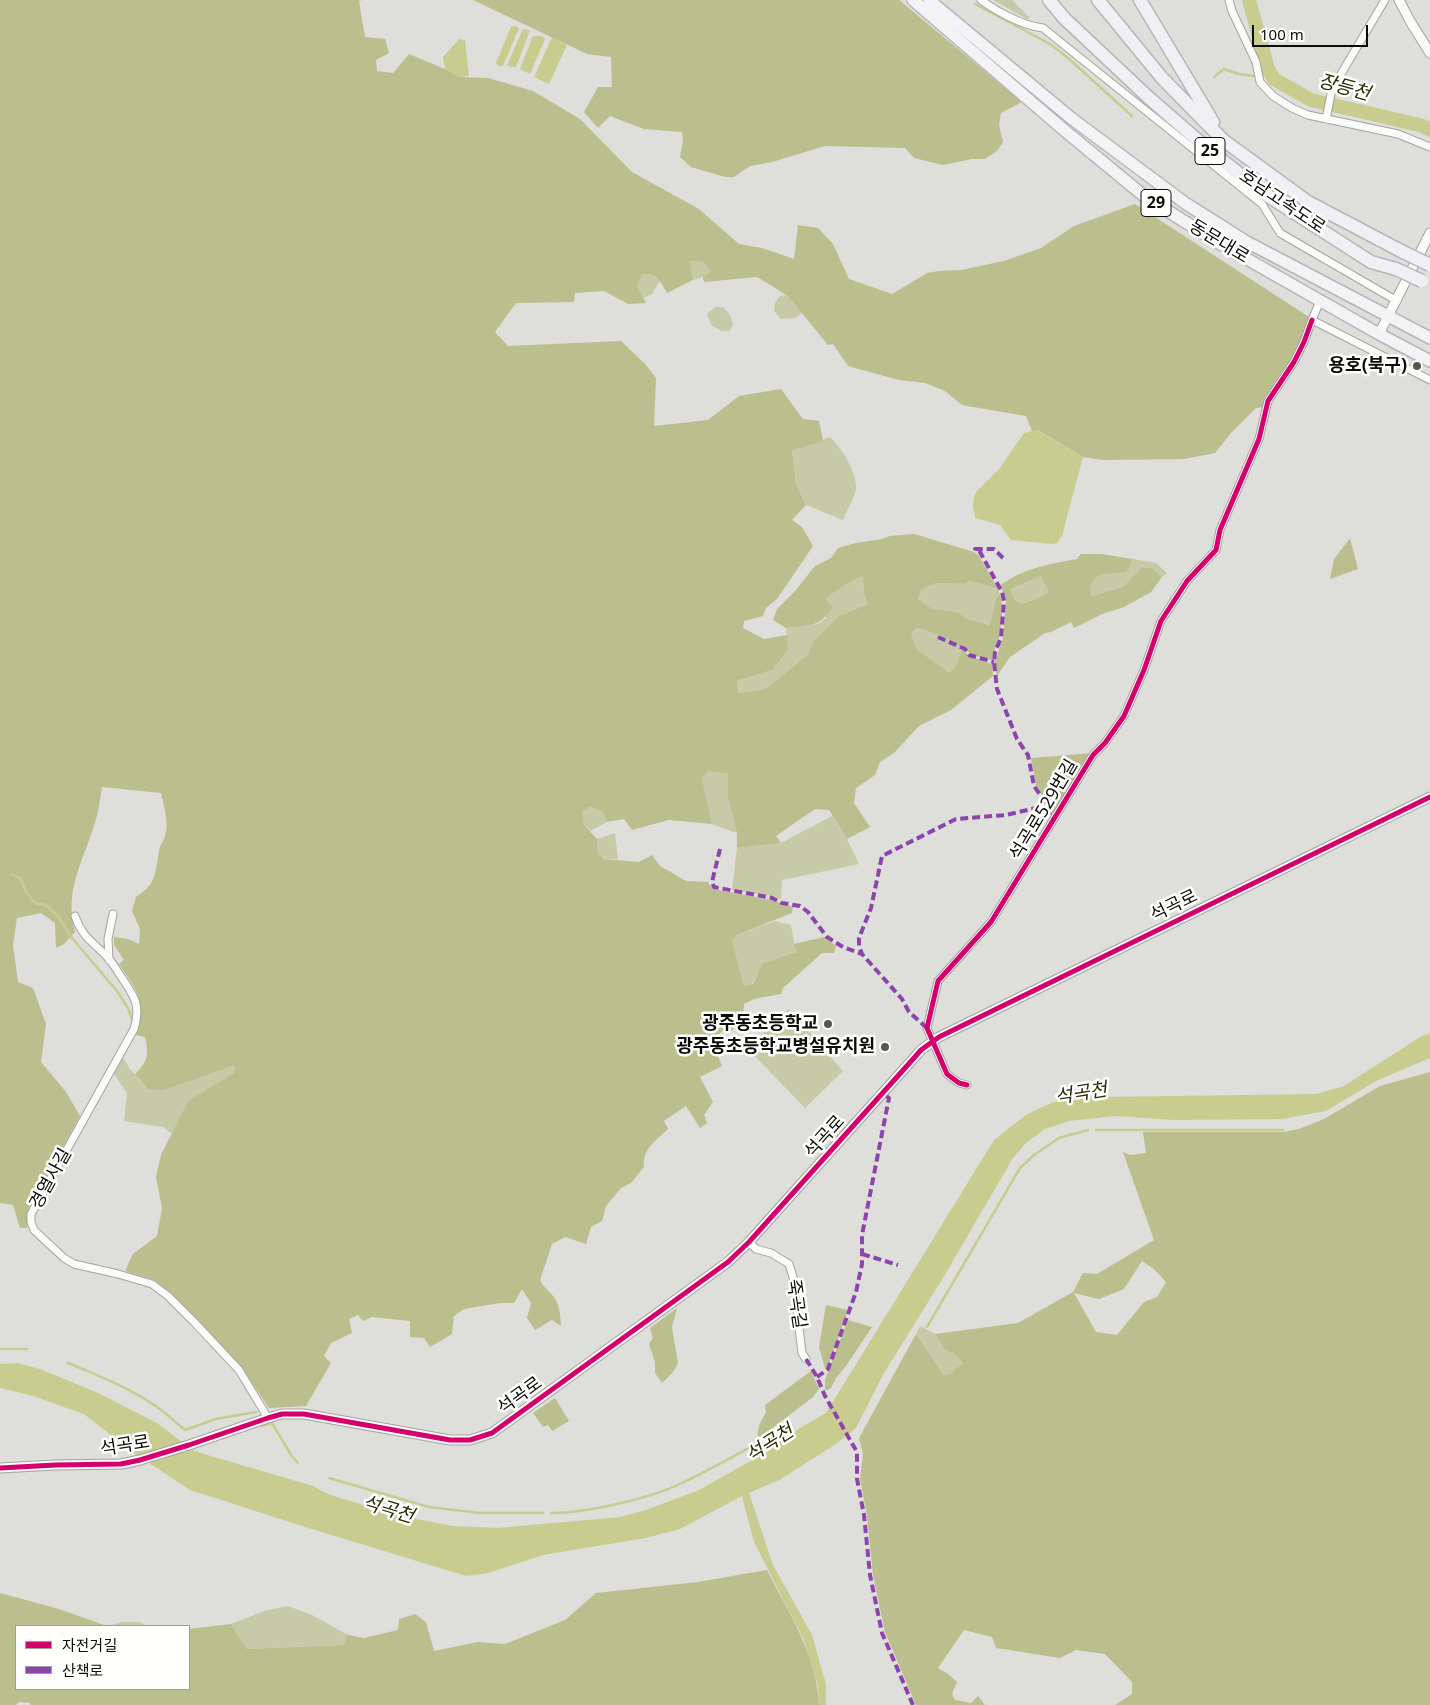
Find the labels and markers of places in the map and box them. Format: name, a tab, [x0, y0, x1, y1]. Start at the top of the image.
place label: 용호(북구)	[1329, 355, 1407, 377]
marker: 용호(북구)	[1411, 360, 1423, 372]
place label: 광주동초등학교	[702, 1013, 818, 1035]
marker: 광주동초등학교	[822, 1018, 834, 1030]
place label: 광주동초등학교병설유치원	[676, 1036, 875, 1058]
marker: 광주동초등학교병설유치원	[879, 1041, 891, 1053]

